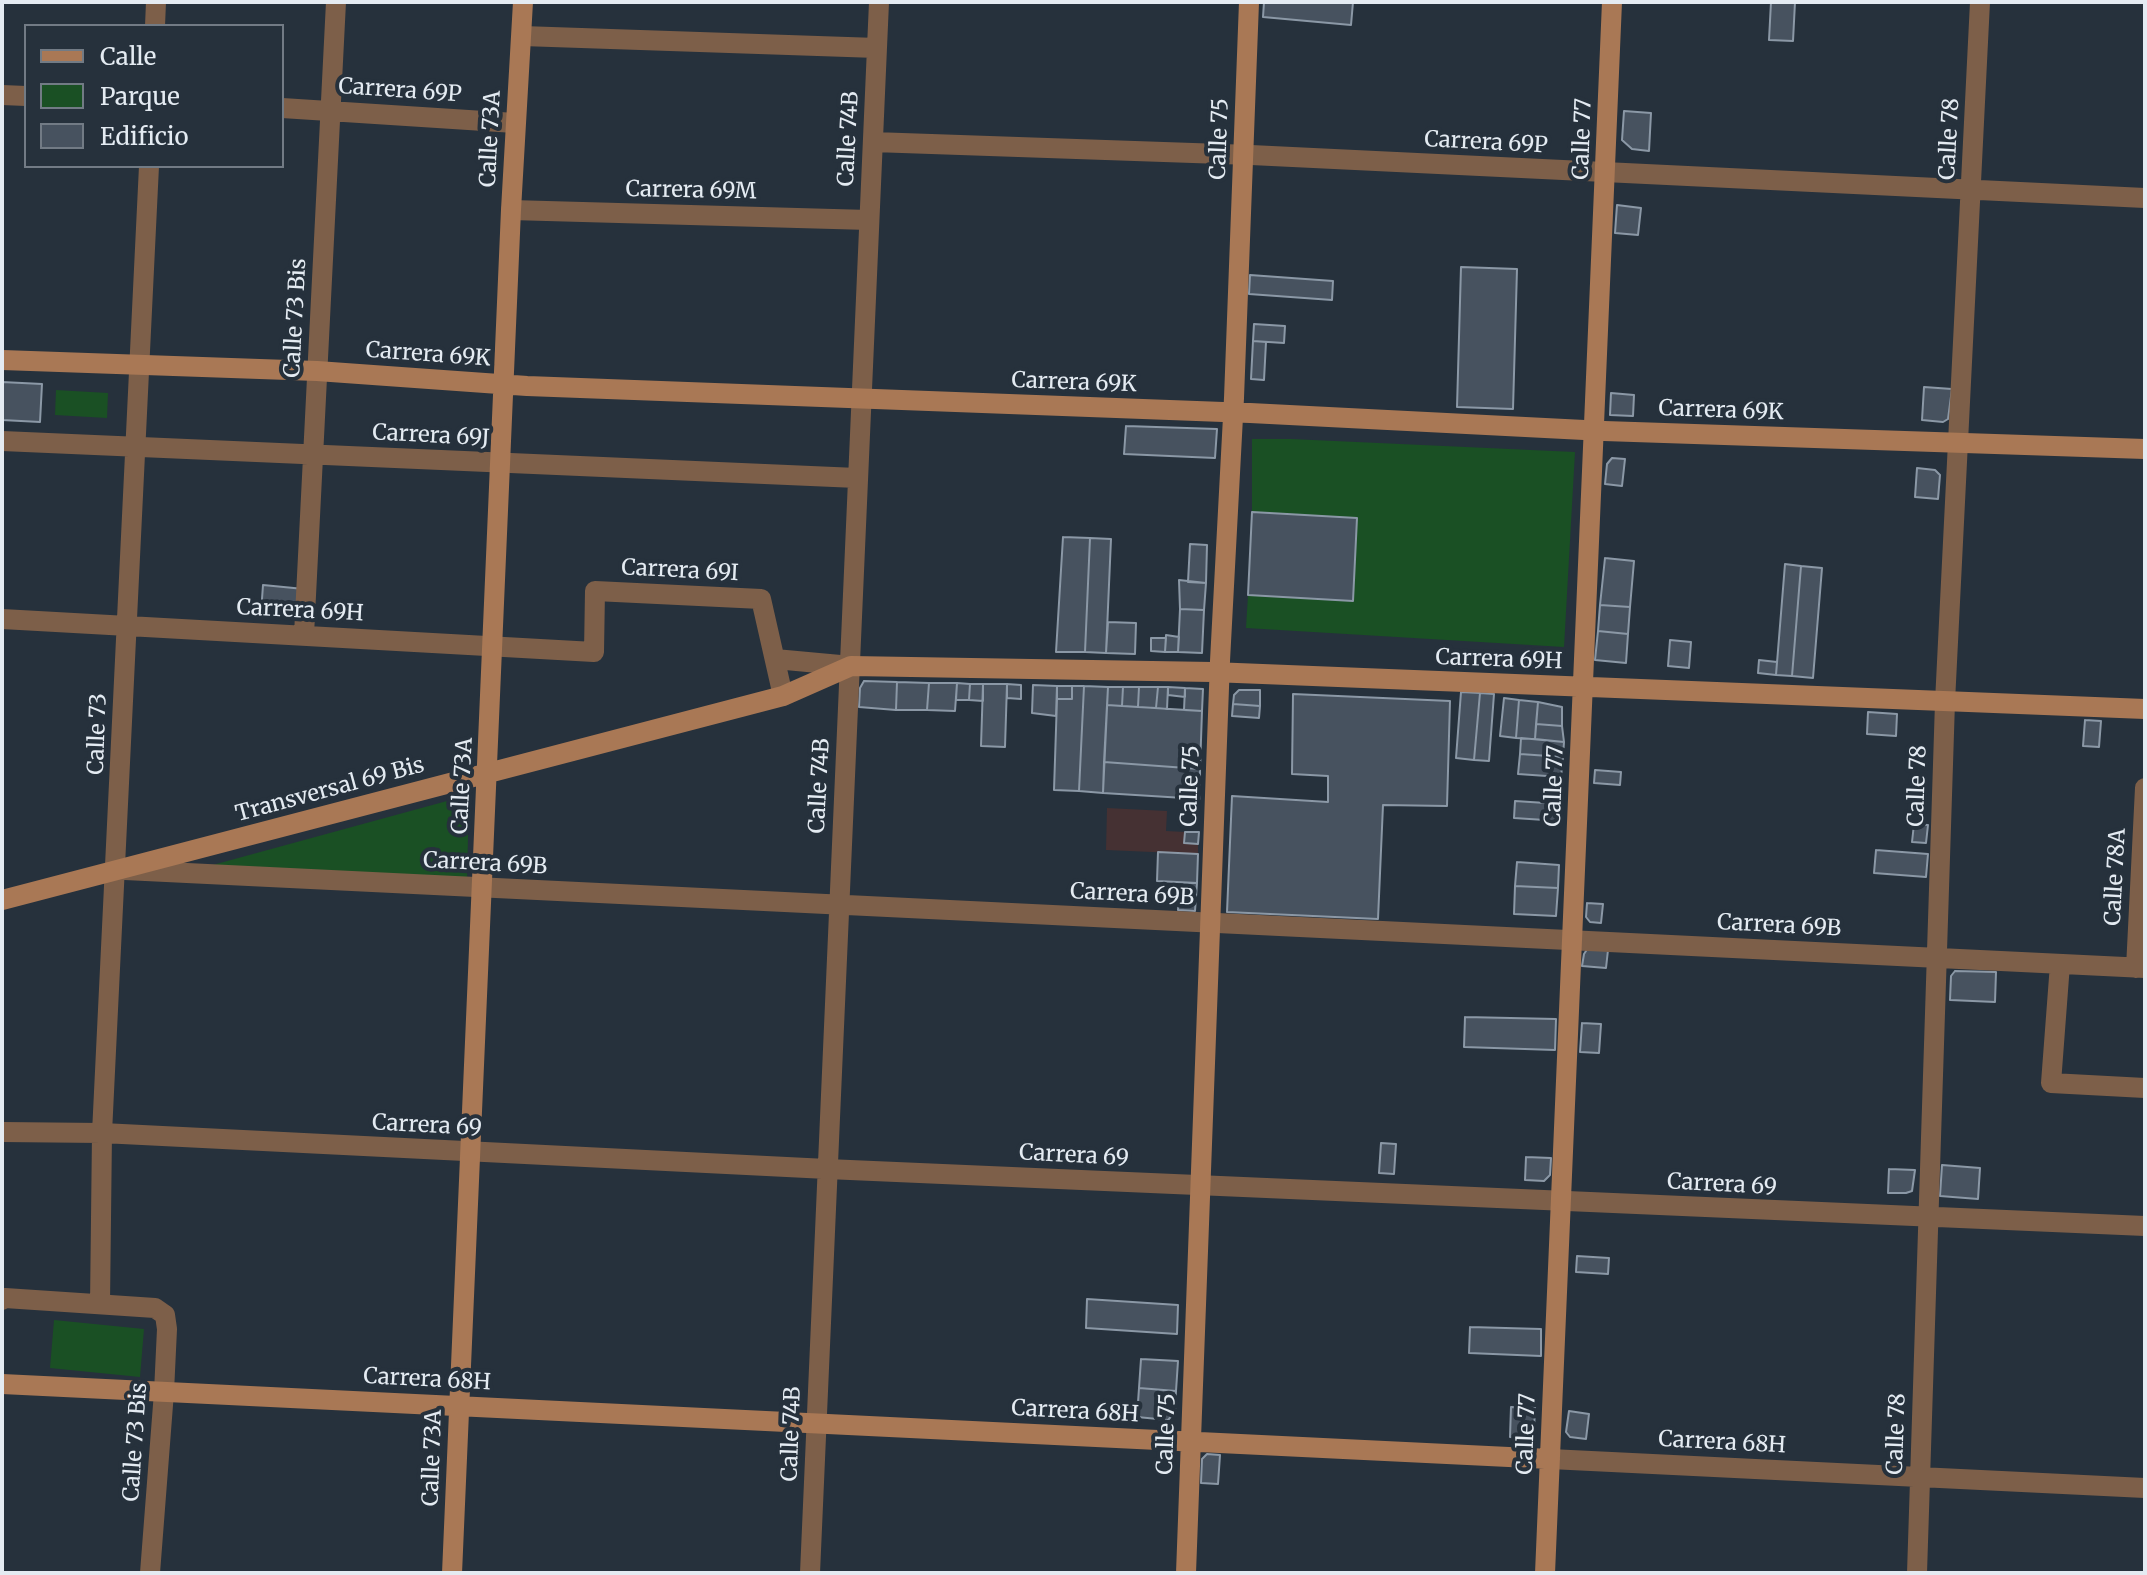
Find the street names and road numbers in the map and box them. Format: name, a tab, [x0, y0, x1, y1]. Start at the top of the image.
street label: Carrera 69P	[338, 74, 462, 108]
street label: Calle 73A	[475, 90, 507, 188]
street label: Calle 74B	[833, 91, 865, 187]
street label: Calle 78	[1935, 97, 1965, 181]
street label: Calle 75	[1205, 98, 1235, 180]
street label: Calle 77	[1568, 98, 1598, 180]
street label: Carrera 69P	[1424, 127, 1548, 159]
street label: Carrera 69M	[625, 177, 757, 205]
street label: Calle 73 Bis	[280, 258, 312, 378]
street label: Carrera 69K	[365, 337, 491, 373]
street label: Carrera 69K	[1011, 368, 1137, 398]
street label: Carrera 69K	[1658, 396, 1784, 426]
street label: Carrera 69J	[372, 420, 490, 452]
street label: Carrera 69I	[621, 555, 739, 587]
street label: Carrera 69H	[236, 594, 364, 628]
street label: Carrera 69H	[1435, 645, 1563, 675]
street label: Calle 73	[83, 693, 113, 775]
street label: Calle 73A	[447, 737, 479, 835]
street label: Calle 74B	[804, 738, 836, 834]
street label: Calle 75	[1176, 745, 1206, 827]
street label: Calle 77	[1540, 745, 1570, 827]
street label: Calle 78	[1903, 745, 1933, 827]
street label: Transversal 69 Bis	[233, 752, 427, 828]
street label: Calle 78A	[2100, 828, 2132, 926]
street label: Carrera 69B	[422, 848, 548, 880]
street label: Carrera 69B	[1069, 879, 1195, 911]
street label: Carrera 69B	[1716, 910, 1842, 942]
street label: Carrera 69	[371, 1110, 483, 1142]
street label: Carrera 69	[1018, 1140, 1130, 1172]
street label: Carrera 69	[1666, 1169, 1778, 1201]
street label: Carrera 68H	[363, 1363, 491, 1397]
street label: Calle 73 Bis	[119, 1382, 153, 1502]
street label: Calle 74B	[777, 1386, 807, 1482]
street label: Calle 75	[1152, 1393, 1182, 1475]
street label: Calle 77	[1512, 1393, 1542, 1475]
street label: Calle 78	[1882, 1393, 1912, 1475]
street label: Carrera 68H	[1011, 1395, 1139, 1429]
street label: Calle 73A	[418, 1409, 448, 1507]
street label: Carrera 68H	[1658, 1426, 1786, 1460]

